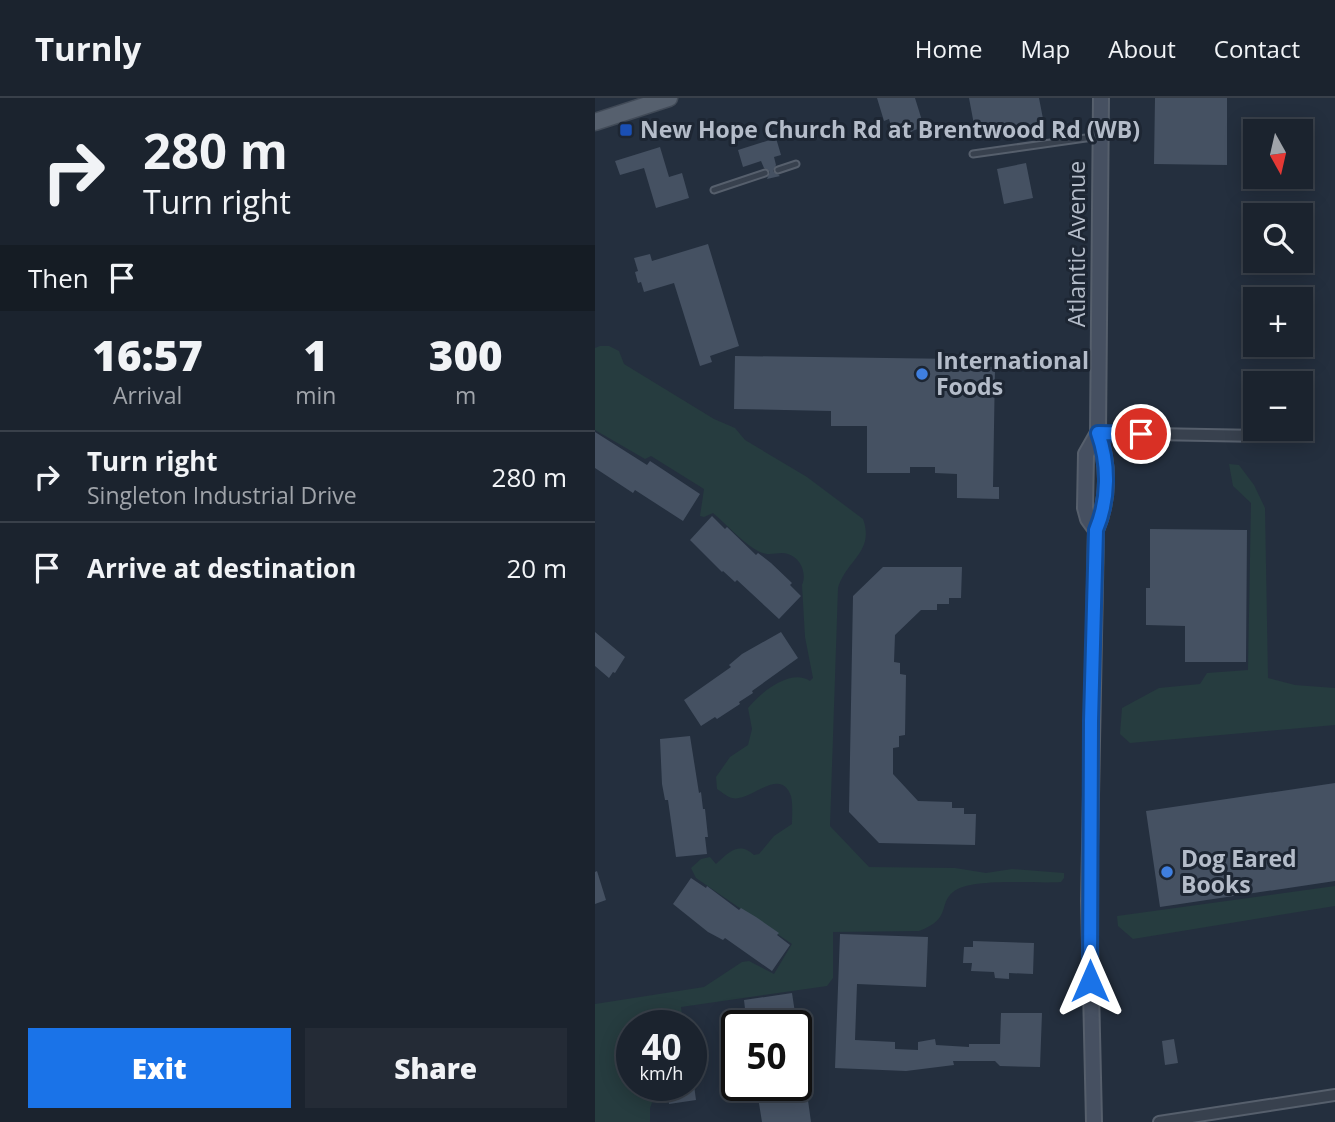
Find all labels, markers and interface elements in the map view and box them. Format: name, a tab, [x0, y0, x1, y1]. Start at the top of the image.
text: Turnly	[35, 26, 141, 71]
text: Home	[915, 32, 983, 65]
text: Map	[1021, 32, 1070, 65]
text: About	[1108, 32, 1176, 65]
text: Contact	[1214, 32, 1300, 65]
place label: New Hope Church Rd at Brentwood Rd (WB)	[640, 113, 1140, 145]
text: 280 m	[143, 117, 288, 183]
north arrow	[1243, 119, 1313, 189]
map controls	[1243, 119, 1313, 441]
marker: New Hope Church Rd at Brentwood Rd (WB)	[618, 122, 634, 138]
icon: right	[28, 126, 119, 217]
street label: Atlantic Avenue	[1060, 161, 1092, 327]
text: Turn right	[143, 180, 291, 223]
button: search	[1243, 203, 1313, 273]
icon: arrive	[103, 259, 141, 297]
text: Then	[28, 260, 89, 296]
button: +	[1243, 287, 1313, 357]
text: 16:57	[92, 326, 203, 383]
text: 1	[304, 326, 328, 383]
text: 300	[429, 326, 503, 383]
place label: International Foods	[936, 344, 1089, 402]
marker: International Foods	[914, 366, 930, 382]
button: −	[1243, 371, 1313, 441]
text: Arrival	[113, 379, 182, 411]
text: min	[295, 379, 336, 411]
text: m	[455, 379, 476, 411]
pin	[1111, 404, 1171, 464]
icon: arrive	[1122, 415, 1160, 453]
text: Turn right	[87, 443, 218, 479]
icon: right	[28, 458, 66, 496]
text: 280 m	[492, 459, 567, 495]
text: Singleton Industrial Drive	[87, 479, 357, 511]
icon: arrive	[28, 549, 66, 587]
text: Arrive at destination	[87, 550, 356, 586]
text: 20 m	[506, 550, 567, 586]
place label: Dog Eared Books	[1181, 842, 1297, 900]
marker: Dog Eared Books	[1159, 864, 1175, 880]
position arrow	[1053, 944, 1127, 1018]
speed limit sign: 50	[721, 1010, 812, 1101]
text: 40	[641, 1023, 682, 1070]
button: Exit	[28, 1028, 291, 1108]
button: Share	[305, 1028, 567, 1108]
text: km/h	[640, 1061, 683, 1085]

